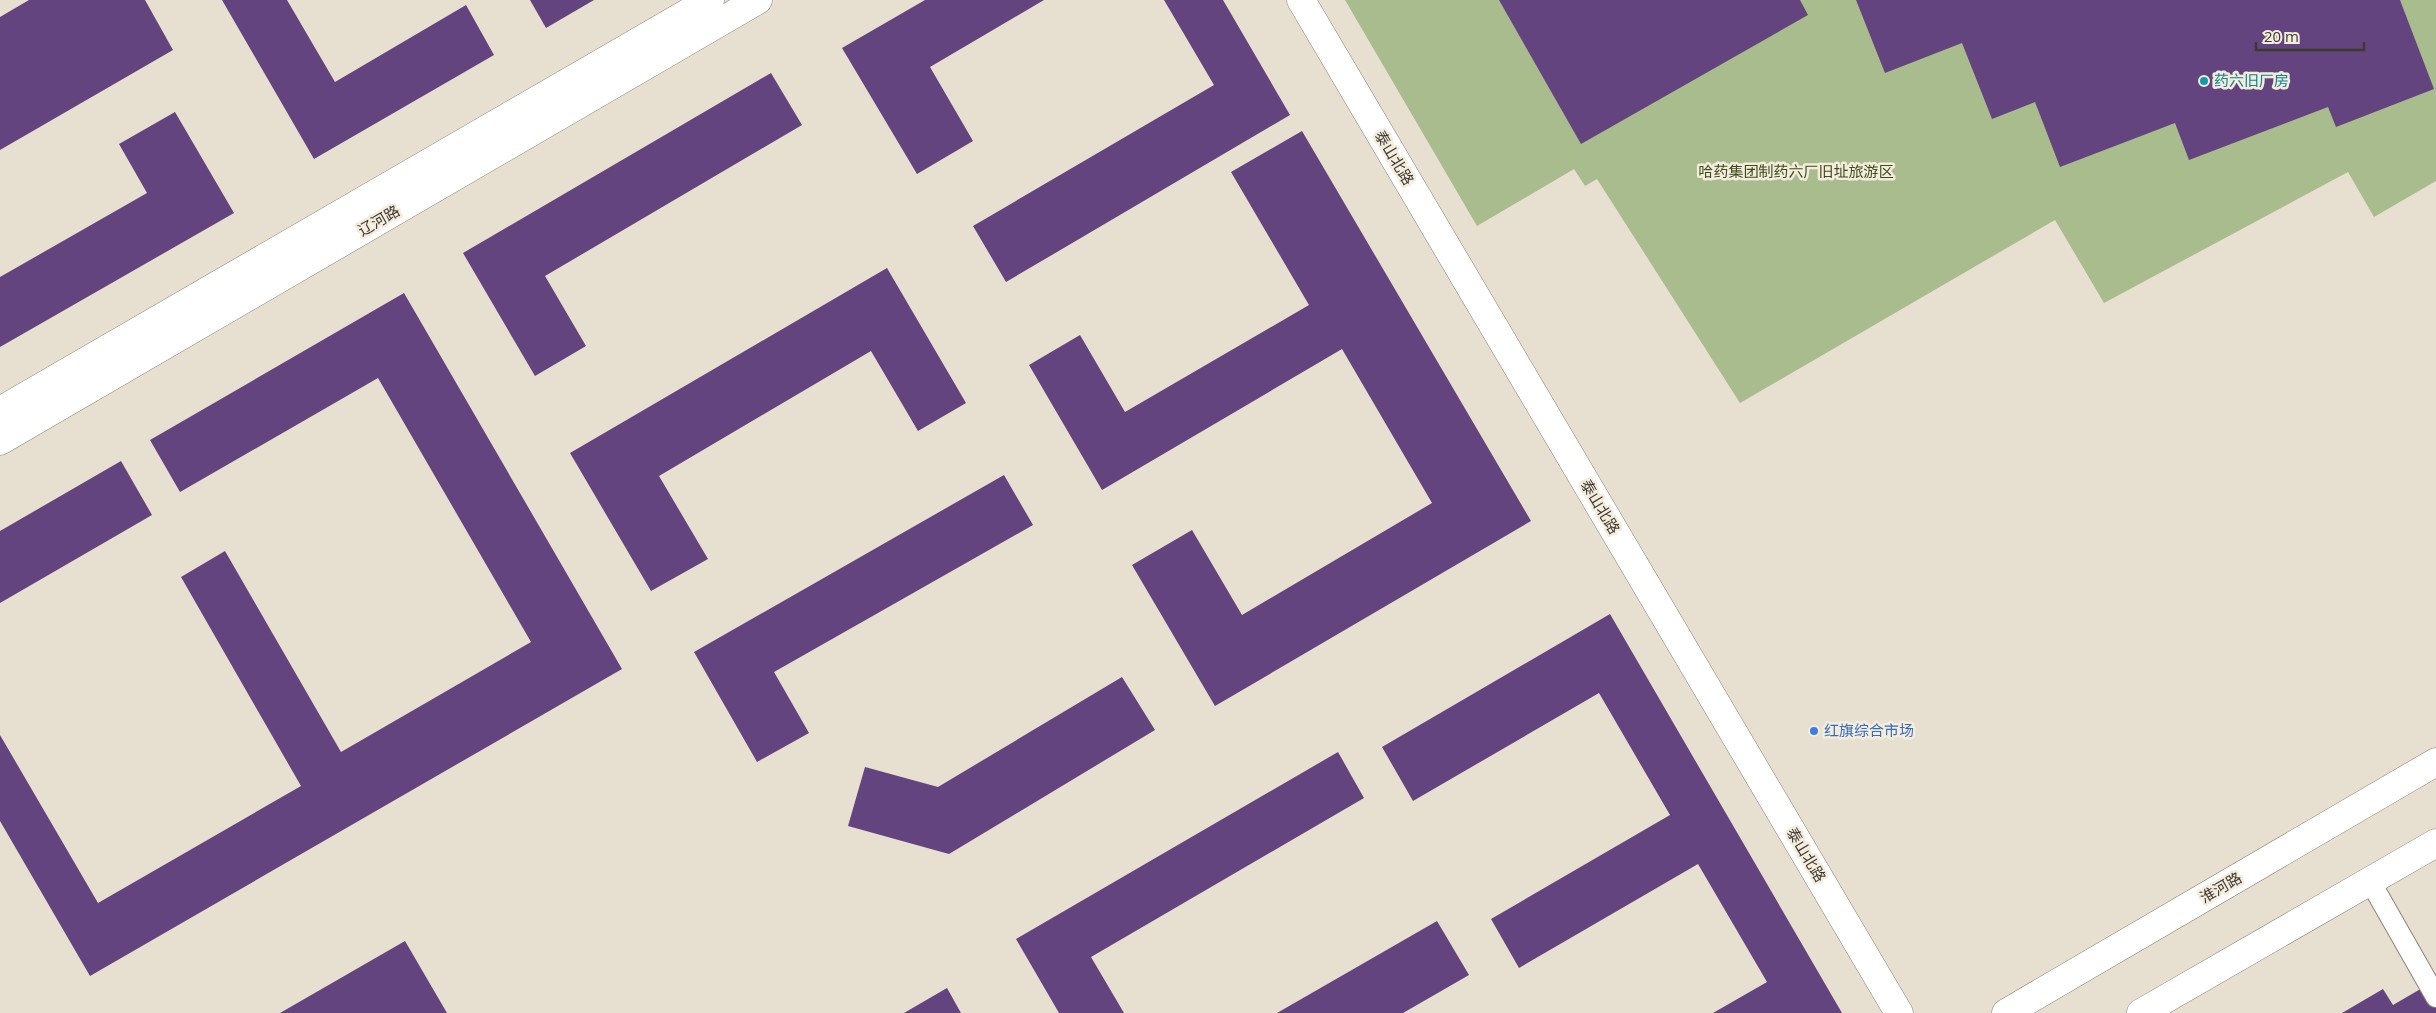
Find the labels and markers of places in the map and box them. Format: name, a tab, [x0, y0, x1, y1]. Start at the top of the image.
place label: 药六旧厂房	[2214, 70, 2289, 90]
marker: 药六旧厂房	[2198, 75, 2210, 87]
place label: 红旗综合市场	[1824, 720, 1914, 740]
marker: 红旗综合市场	[1808, 725, 1820, 737]

